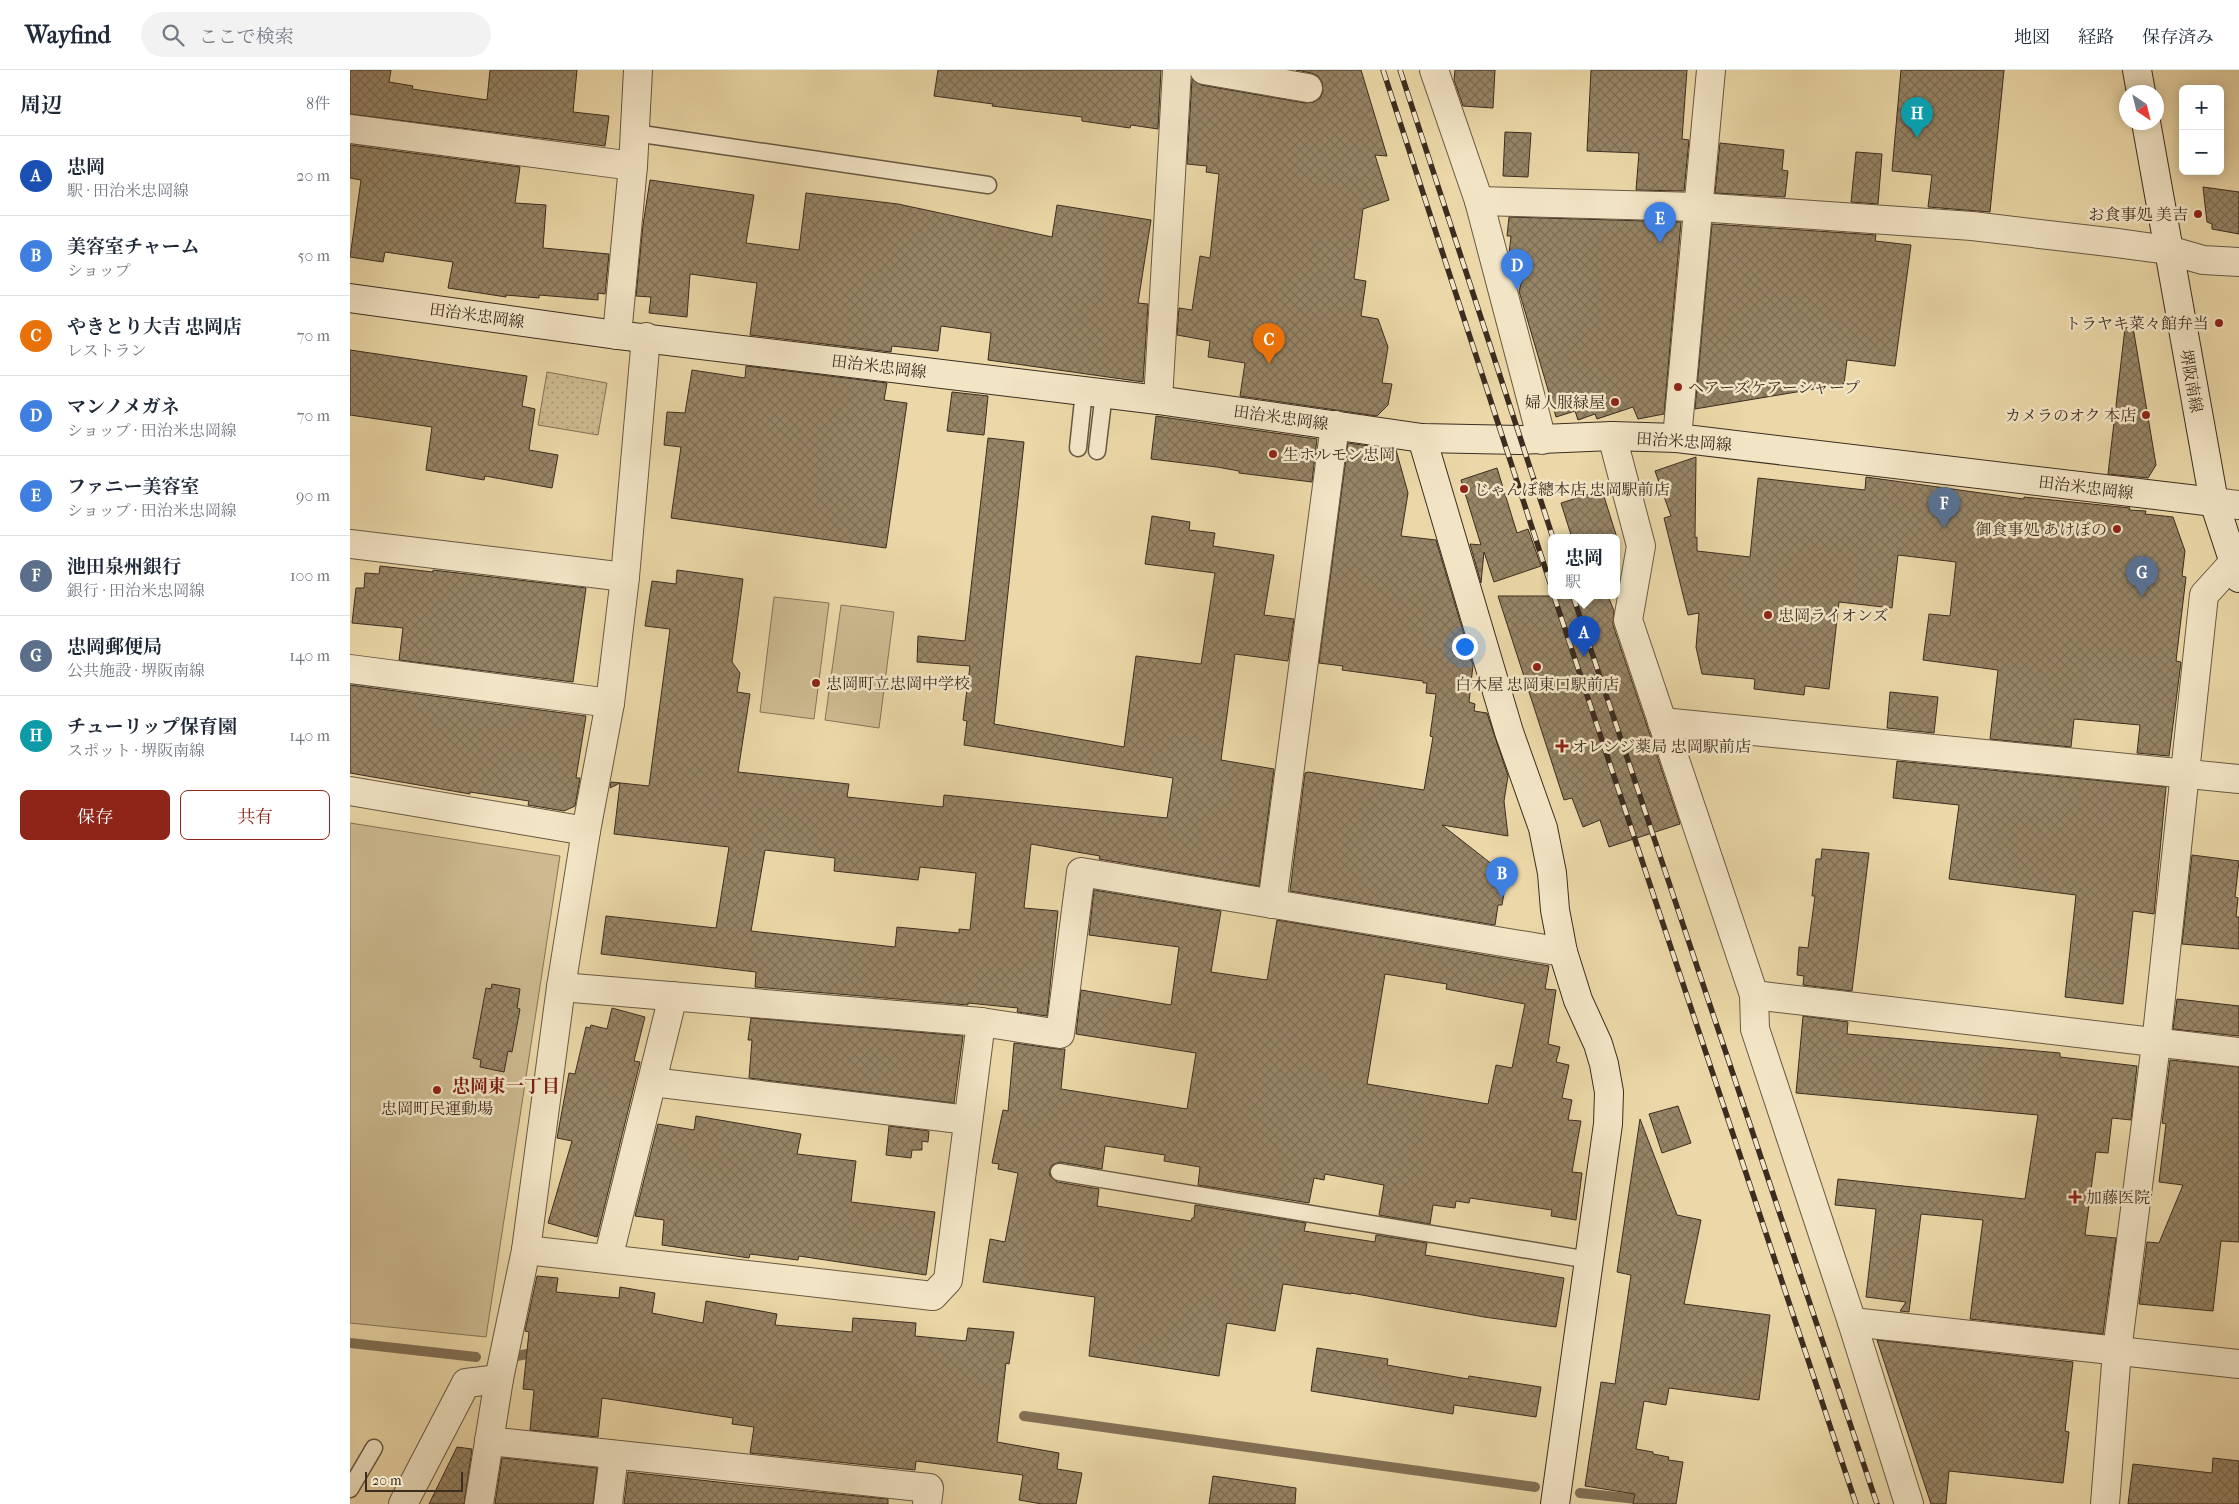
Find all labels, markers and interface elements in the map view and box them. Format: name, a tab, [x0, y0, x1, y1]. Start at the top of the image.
search box	[141, 12, 491, 57]
text: Wayfind	[25, 21, 111, 49]
icon: search	[159, 21, 187, 49]
text: ここで検索	[199, 26, 294, 48]
text: 地図	[2014, 27, 2050, 48]
text: 経路	[2078, 27, 2114, 48]
text: 保存済み	[2142, 27, 2214, 48]
north arrow	[2119, 85, 2164, 130]
map controls	[2179, 85, 2224, 175]
button: +	[2179, 85, 2224, 130]
text: 周辺	[20, 93, 62, 117]
text: 8件	[306, 94, 330, 113]
pin: H	[1901, 97, 1933, 138]
button: −	[2179, 130, 2224, 175]
text: 忠岡	[67, 156, 105, 178]
text: A	[31, 166, 41, 185]
text: 20 m	[296, 166, 330, 185]
text: 駅 · 田治米忠岡線	[67, 181, 189, 200]
pin: E	[1644, 202, 1676, 243]
place label: お食事処 美吉	[2089, 205, 2188, 224]
marker: お食事処 美吉	[2192, 208, 2204, 220]
text: 美容室チャーム	[67, 236, 199, 258]
text: B	[31, 246, 41, 265]
text: 50 m	[298, 246, 330, 265]
pin: D	[1501, 249, 1533, 290]
text: ショップ	[67, 261, 131, 280]
street label: 田治米忠岡線	[428, 299, 526, 332]
place label: トラヤキ菜々館弁当	[2065, 314, 2209, 333]
text: やきとり大吉 忠岡店	[67, 316, 242, 338]
marker: トラヤキ菜々館弁当	[2213, 317, 2225, 329]
pin: C	[1253, 323, 1285, 364]
text: C	[31, 326, 41, 345]
text: 70 m	[297, 326, 330, 345]
text: レストラン	[67, 341, 147, 360]
street label: 堺阪南線	[2177, 348, 2206, 414]
street label: 田治米忠岡線	[830, 351, 928, 382]
place label: ヘアーズケアーシャープ	[1688, 378, 1860, 397]
marker: ヘアーズケアーシャープ	[1672, 381, 1684, 393]
place label: 婦人服緑屋	[1525, 393, 1605, 412]
text: マンノメガネ	[67, 396, 179, 418]
marker: 婦人服緑屋	[1609, 396, 1621, 408]
street label: 田治米忠岡線	[1232, 401, 1330, 434]
text: D	[30, 406, 42, 425]
text: 70 m	[297, 406, 330, 425]
place label: カメラのオク 本店	[2005, 406, 2136, 425]
marker: カメラのオク 本店	[2140, 409, 2152, 421]
text: ショップ · 田治米忠岡線	[67, 421, 237, 440]
street label: 田治米忠岡線	[1635, 429, 1733, 454]
place label: 生ホルモン忠岡	[1283, 445, 1395, 464]
marker: 生ホルモン忠岡	[1267, 448, 1279, 460]
street label: 田治米忠岡線	[2037, 472, 2135, 503]
text: ファニー美容室	[67, 476, 200, 498]
place label: じゃんぼ總本店 忠岡駅前店	[1474, 480, 1669, 499]
marker: じゃんぼ總本店 忠岡駅前店	[1458, 483, 1470, 495]
text: E	[31, 486, 41, 505]
text: 90 m	[296, 486, 330, 505]
pin: F	[1928, 487, 1960, 528]
text: ショップ · 田治米忠岡線	[67, 501, 237, 520]
place label: 御食事処 あけぼの	[1976, 520, 2107, 539]
marker: 御食事処 あけぼの	[2111, 523, 2123, 535]
popup	[1548, 534, 1620, 599]
text: 忠岡	[1565, 547, 1603, 569]
text: 池田泉州銀行	[67, 556, 181, 578]
pin: G	[2126, 556, 2158, 597]
text: F	[32, 566, 40, 585]
text: 100 m	[290, 566, 330, 585]
text: 駅	[1565, 572, 1581, 591]
text: 銀行 · 田治米忠岡線	[67, 581, 205, 600]
place label: 忠岡ライオンズ	[1778, 606, 1889, 625]
marker: 忠岡ライオンズ	[1762, 609, 1774, 621]
pin: A	[1568, 616, 1600, 657]
your location	[1452, 634, 1478, 660]
text: 忠岡郵便局	[67, 636, 162, 658]
text: G	[30, 646, 42, 665]
text: 140 m	[289, 646, 330, 665]
text: 公共施設 · 堺阪南線	[67, 661, 205, 680]
marker: 白木屋 忠岡東口駅前店	[1531, 661, 1543, 673]
place label: 忠岡町立忠岡中学校	[826, 674, 970, 693]
place label: 白木屋 忠岡東口駅前店	[1455, 675, 1619, 694]
marker: 忠岡町立忠岡中学校	[810, 677, 822, 689]
text: チューリップ保育園	[67, 716, 237, 738]
text: H	[30, 726, 42, 745]
text: 140 m	[289, 726, 330, 745]
place label: オレンジ薬局 忠岡駅前店	[1572, 737, 1751, 756]
marker: オレンジ薬局 忠岡駅前店	[1556, 740, 1568, 752]
text: スポット · 堺阪南線	[67, 741, 205, 760]
button: 保存	[20, 790, 170, 840]
button: 共有	[180, 790, 330, 840]
pin: B	[1486, 857, 1518, 898]
district label: 忠岡東一丁目	[452, 1076, 560, 1097]
marker: 忠岡町民運動場	[431, 1084, 443, 1096]
place label: 忠岡町民運動場	[381, 1099, 493, 1118]
place label: 加藤医院	[2086, 1188, 2150, 1207]
marker: 加藤医院	[2068, 1190, 2082, 1204]
scale bar	[365, 1469, 462, 1492]
text: 20 m	[372, 1472, 402, 1489]

